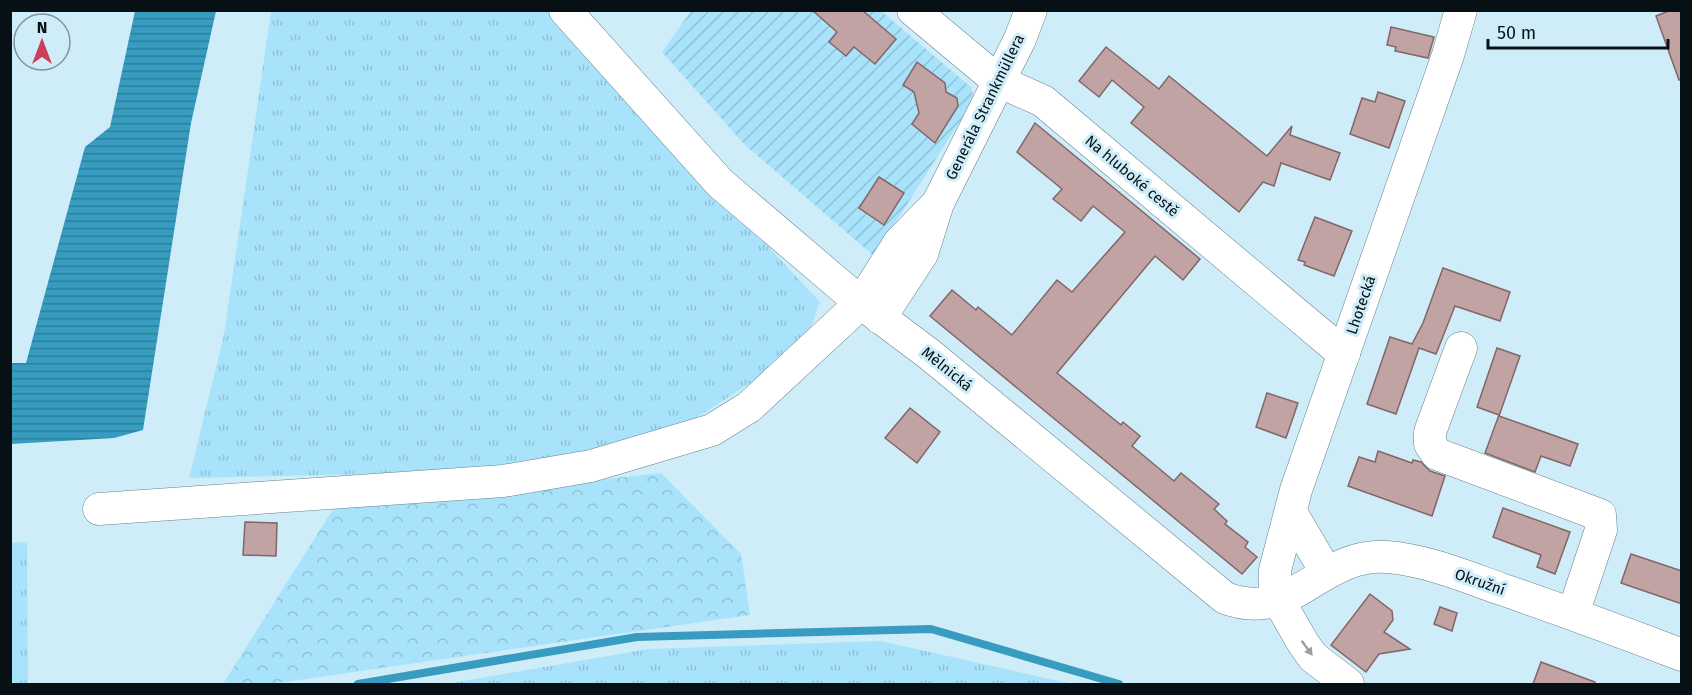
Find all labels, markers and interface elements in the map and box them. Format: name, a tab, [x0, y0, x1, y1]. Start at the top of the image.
north arrow	[12, 12, 72, 72]
scale bar	[1488, 12, 1668, 50]
text: N	[37, 18, 47, 37]
text: 50 m	[1497, 22, 1536, 44]
street label: Generála Strankmüllera	[942, 31, 1028, 183]
street label: Na hluboké cestě	[1081, 131, 1183, 221]
street label: Lhotecká	[1343, 273, 1379, 337]
street label: Mělnická	[918, 343, 976, 395]
street label: Okružní	[1452, 565, 1508, 599]
one-way arrow	[1301, 640, 1313, 656]

